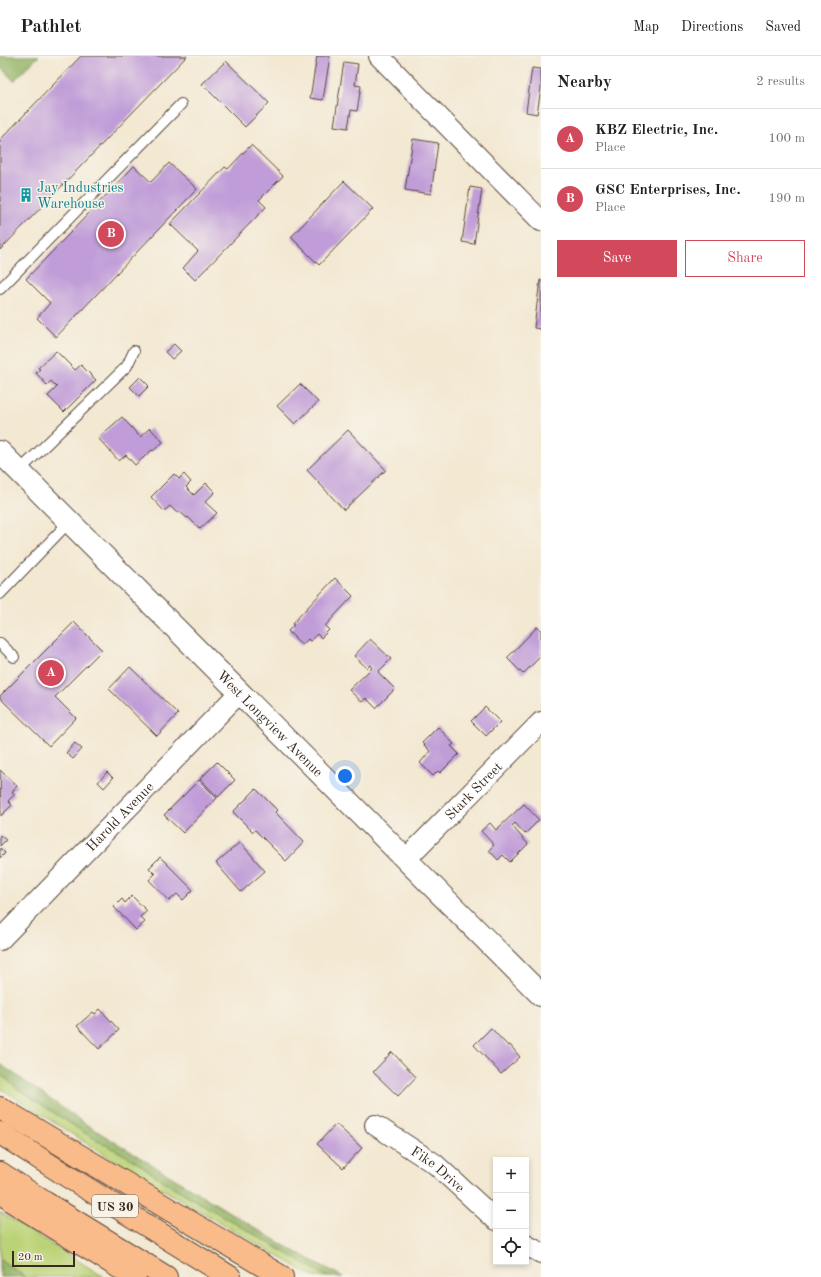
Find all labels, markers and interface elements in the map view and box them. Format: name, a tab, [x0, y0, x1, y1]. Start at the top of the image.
text: Pathlet	[20, 18, 81, 37]
text: Map	[633, 20, 659, 34]
text: Directions	[681, 20, 743, 34]
text: Saved	[765, 20, 801, 34]
text: Nearby	[557, 74, 612, 91]
text: 2 results	[756, 75, 805, 88]
text: KBZ Electric, Inc.	[595, 123, 718, 138]
text: A	[565, 132, 575, 145]
text: 100 m	[768, 132, 805, 145]
text: Place	[595, 141, 625, 154]
place label: Jay Industries Warehouse	[37, 181, 123, 211]
text: GSC Enterprises, Inc.	[595, 183, 741, 198]
building icon: Jay Industries Warehouse	[18, 187, 34, 203]
text: B	[565, 192, 575, 205]
text: 190 m	[768, 192, 805, 205]
text: Place	[595, 201, 625, 214]
pin: B	[98, 219, 124, 249]
button: Save	[557, 240, 677, 277]
button: Share	[685, 240, 805, 277]
pin: A	[38, 658, 64, 688]
street label: West Longview Avenue	[214, 668, 325, 780]
street label: Stark Street	[443, 760, 505, 823]
your location	[335, 766, 355, 786]
street label: Harold Avenue	[84, 780, 157, 854]
street label: Fike Drive	[408, 1144, 467, 1195]
map controls	[493, 1157, 529, 1265]
button: +	[493, 1157, 529, 1193]
button: −	[493, 1193, 529, 1229]
road number: US 30	[92, 1195, 138, 1217]
button: locate	[493, 1229, 529, 1265]
scale bar	[12, 1249, 75, 1268]
text: 20 m	[18, 1252, 43, 1263]

